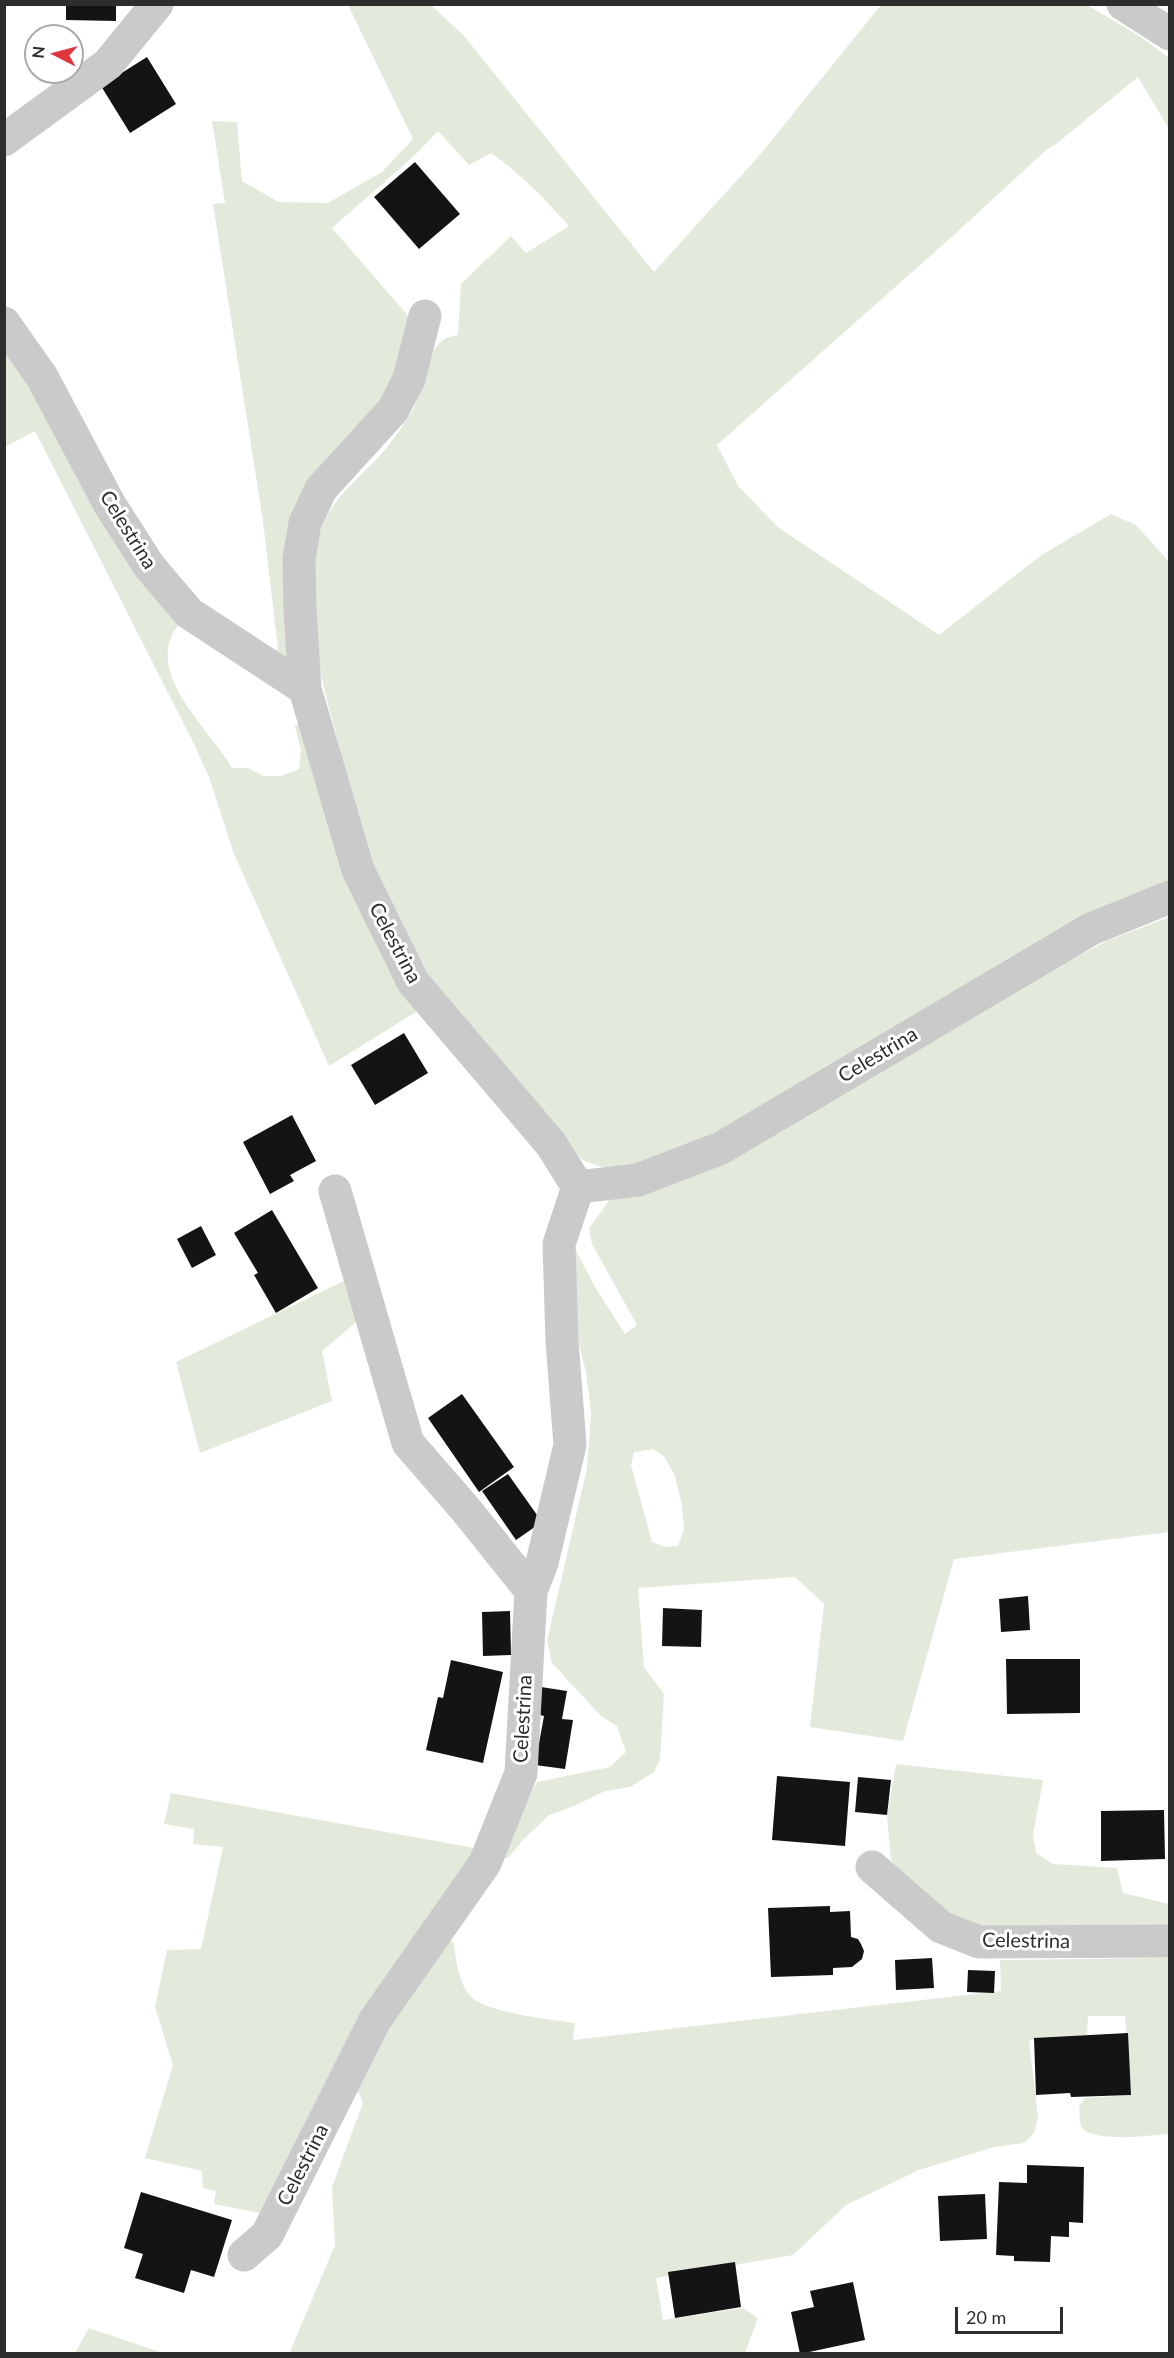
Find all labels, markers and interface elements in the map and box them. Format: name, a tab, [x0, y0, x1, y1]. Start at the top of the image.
north arrow	[24, 24, 84, 84]
text: N	[27, 45, 48, 59]
street label: Celestrina	[95, 486, 161, 574]
street label: Celestrina	[364, 899, 426, 987]
street label: Celestrina	[834, 1022, 922, 1088]
street label: Celestrina	[509, 1674, 537, 1764]
street label: Celestrina	[982, 1928, 1070, 1954]
street label: Celestrina	[272, 2120, 334, 2210]
scale bar	[958, 2295, 1066, 2333]
text: 20 m	[966, 2306, 1006, 2328]

